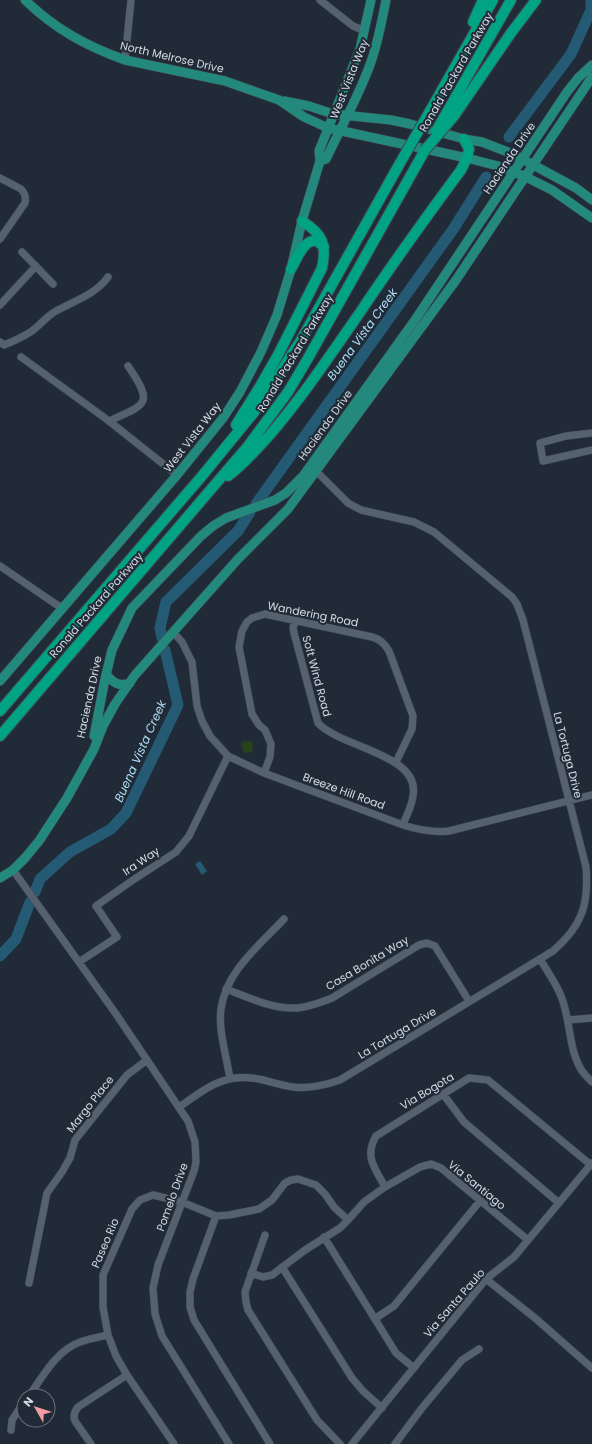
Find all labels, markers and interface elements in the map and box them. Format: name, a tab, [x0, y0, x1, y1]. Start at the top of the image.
street label: Ronald Packard Parkway	[415, 9, 497, 135]
street label: West Vista Way	[326, 36, 373, 121]
street label: North Melrose Drive	[119, 37, 226, 77]
street label: Hacienda Drive	[479, 119, 539, 197]
water label: Buena Vista Creek	[323, 284, 402, 384]
street label: Ronald Packard Parkway	[253, 290, 337, 415]
street label: Hacienda Drive	[294, 386, 356, 464]
street label: West Vista Way	[160, 398, 225, 475]
street label: Ronald Packard Parkway	[45, 548, 147, 661]
street label: Wandering Road	[266, 597, 360, 631]
street label: Soft Wind Road	[298, 634, 336, 718]
street label: Hacienda Drive	[72, 654, 106, 740]
water label: Buena Vista Creek	[110, 697, 170, 805]
street label: La Tortuga Drive	[550, 710, 587, 800]
street label: Breeze Hill Road	[301, 769, 387, 813]
street label: Ira Way	[119, 842, 163, 879]
street label: Casa Bonita Way	[322, 931, 412, 994]
street label: La Tortuga Drive	[355, 1003, 439, 1063]
street label: Via Bogota	[397, 1069, 457, 1113]
street label: Margo Place	[63, 1072, 117, 1136]
street label: Via Santiago	[445, 1157, 509, 1213]
street label: Pomelo Drive	[152, 1160, 192, 1233]
street label: Paseo Rio	[87, 1216, 123, 1270]
street label: Via Santa Paulo	[420, 1265, 488, 1341]
north arrow	[16, 1388, 56, 1428]
text: N	[19, 1393, 37, 1410]

